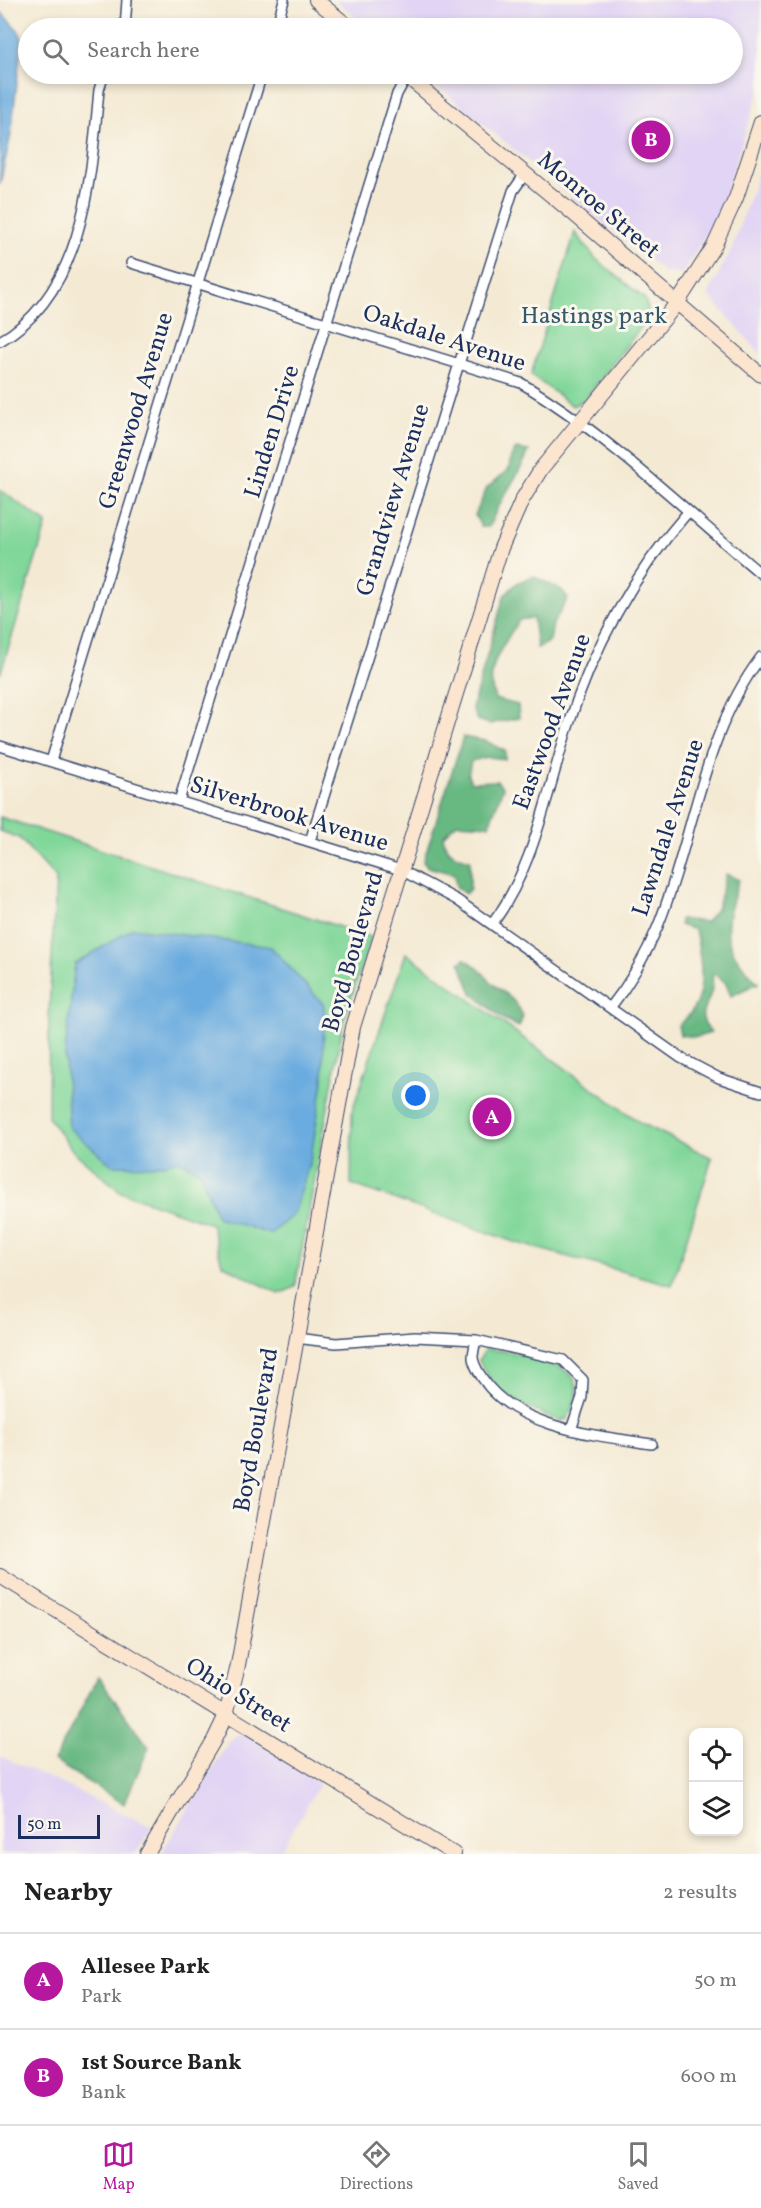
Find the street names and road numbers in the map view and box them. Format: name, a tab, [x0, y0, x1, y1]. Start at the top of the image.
street label: Monroe Street	[529, 144, 667, 268]
street label: Oakdale Avenue	[358, 297, 530, 381]
street label: Greenwood Avenue	[91, 308, 183, 514]
street label: Linden Drive	[237, 361, 309, 503]
street label: Grandview Avenue	[349, 400, 439, 600]
street label: Eastwood Avenue	[505, 629, 601, 815]
street label: Lawndale Avenue	[624, 735, 714, 921]
street label: Silverbrook Avenue	[185, 769, 393, 861]
street label: Boyd Boulevard	[315, 867, 393, 1037]
street label: Boyd Boulevard	[226, 1345, 288, 1515]
street label: Ohio Street	[178, 1650, 298, 1742]

